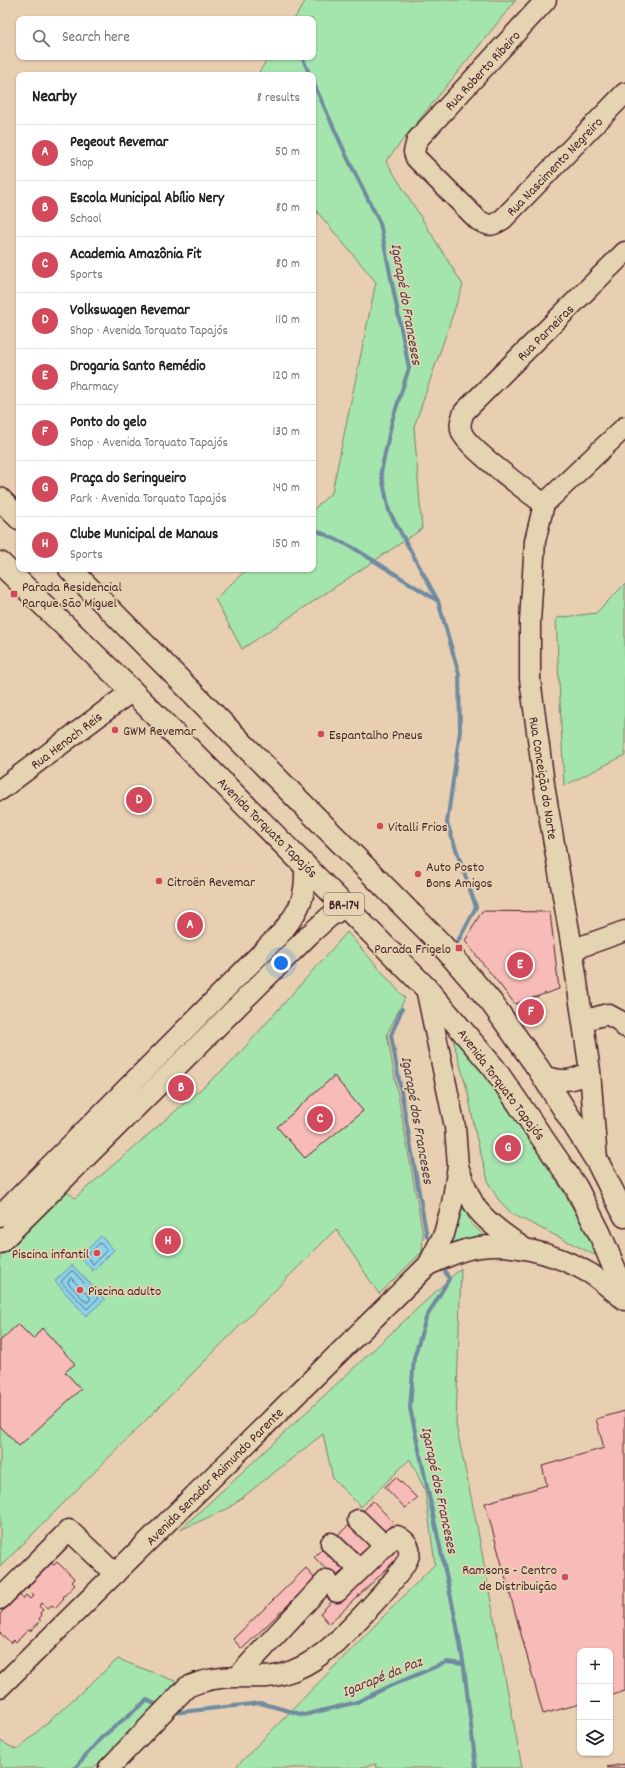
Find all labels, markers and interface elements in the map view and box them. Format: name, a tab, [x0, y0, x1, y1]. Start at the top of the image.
search box	[16, 16, 316, 60]
icon: search	[30, 27, 52, 49]
text: Search here	[62, 27, 130, 49]
street label: Rua Roberto Ribeiro	[441, 27, 526, 116]
text: Nearby	[32, 86, 76, 110]
text: 8 results	[257, 89, 300, 108]
street label: Rua Nascimento Negreiro	[503, 113, 608, 222]
text: Pegeout Revemar	[70, 132, 168, 154]
text: A	[41, 143, 49, 162]
text: 50 m	[275, 143, 300, 162]
text: Shop	[70, 154, 93, 173]
text: Escola Municipal Abílio Nery	[70, 188, 224, 210]
text: B	[42, 199, 48, 218]
text: 80 m	[276, 199, 300, 218]
text: School	[70, 210, 102, 229]
water label: Igarapé do Franceses	[384, 242, 427, 367]
text: Academia Amazônia Fit	[70, 244, 201, 266]
text: C	[42, 255, 48, 274]
text: 80 m	[276, 255, 300, 274]
text: Sports	[70, 266, 103, 285]
text: Volkswagen Revemar	[70, 300, 190, 322]
street label: Rua Parneiras	[513, 300, 580, 367]
text: D	[42, 311, 48, 330]
text: 110 m	[275, 311, 300, 330]
text: Shop · Avenida Torquato Tapajós	[70, 322, 228, 341]
text: Drogaria Santo Remédio	[70, 356, 206, 378]
text: E	[42, 367, 48, 386]
text: 120 m	[272, 367, 300, 386]
text: Pharmacy	[70, 378, 118, 397]
text: Ponto do gelo	[70, 412, 147, 434]
text: F	[42, 423, 48, 442]
text: 130 m	[272, 423, 300, 442]
text: Shop · Avenida Torquato Tapajós	[70, 434, 228, 453]
text: Praça do Seringueiro	[70, 468, 186, 490]
text: G	[42, 479, 48, 498]
text: 140 m	[273, 479, 300, 498]
text: Park · Avenida Torquato Tapajós	[70, 490, 227, 509]
text: Clube Municipal de Manaus	[70, 524, 218, 546]
text: H	[42, 535, 48, 554]
text: 150 m	[272, 535, 300, 554]
text: Sports	[70, 546, 103, 565]
place label: Parada Residencial Parque São Miguel	[22, 578, 122, 614]
marker: Parada Residencial Parque São Miguel	[9, 589, 19, 599]
street label: Rua Henoch Reis	[27, 708, 107, 775]
street label: Rua Conceição do Norte	[522, 715, 562, 841]
place label: GWM Revemar	[123, 722, 197, 742]
marker: GWM Revemar	[110, 725, 120, 735]
place label: Espantalho Pneus	[329, 726, 423, 746]
marker: Espantalho Pneus	[316, 729, 326, 739]
street label: Avenida Torquato Tapajós	[212, 774, 322, 883]
pin: D	[126, 785, 152, 815]
place label: Vitalli Frios	[388, 818, 448, 838]
marker: Vitalli Frios	[375, 821, 385, 831]
place label: Auto Posto Bons Amigos	[426, 858, 493, 894]
marker: Auto Posto Bons Amigos	[413, 869, 423, 879]
place label: Citroën Revemar	[167, 873, 256, 893]
marker: Citroën Revemar	[154, 876, 164, 886]
road number: BR-174	[324, 893, 364, 915]
pin: A	[177, 910, 203, 940]
place label: Parada Frigelo	[374, 940, 451, 960]
marker: Parada Frigelo	[454, 943, 464, 953]
pin: E	[507, 950, 533, 980]
your location	[271, 953, 291, 973]
pin: F	[518, 997, 544, 1027]
street label: Avenida Torquato Tapajós	[452, 1025, 549, 1145]
water label: Igarapé dos Franceses	[394, 1055, 438, 1187]
pin: B	[168, 1073, 194, 1103]
pin: C	[307, 1104, 333, 1134]
pin: G	[495, 1133, 521, 1163]
pin: H	[155, 1226, 181, 1256]
place label: Piscina infantil	[12, 1245, 90, 1265]
marker: Piscina infantil	[92, 1248, 102, 1258]
place label: Piscina adulto	[88, 1282, 161, 1302]
marker: Piscina adulto	[75, 1285, 85, 1295]
street label: Avenida Senador Raimundo Parente	[142, 1404, 289, 1551]
water label: Igarapé dos Franceses	[414, 1425, 462, 1557]
place label: Ramsons - Centro de Distribuição	[462, 1561, 557, 1597]
marker: Ramsons - Centro de Distribuição	[560, 1572, 570, 1582]
map controls	[577, 1648, 613, 1756]
button: +	[577, 1648, 613, 1684]
water label: Igarapé da Paz	[339, 1651, 427, 1704]
button: −	[577, 1684, 613, 1720]
button: layers	[577, 1720, 613, 1756]

